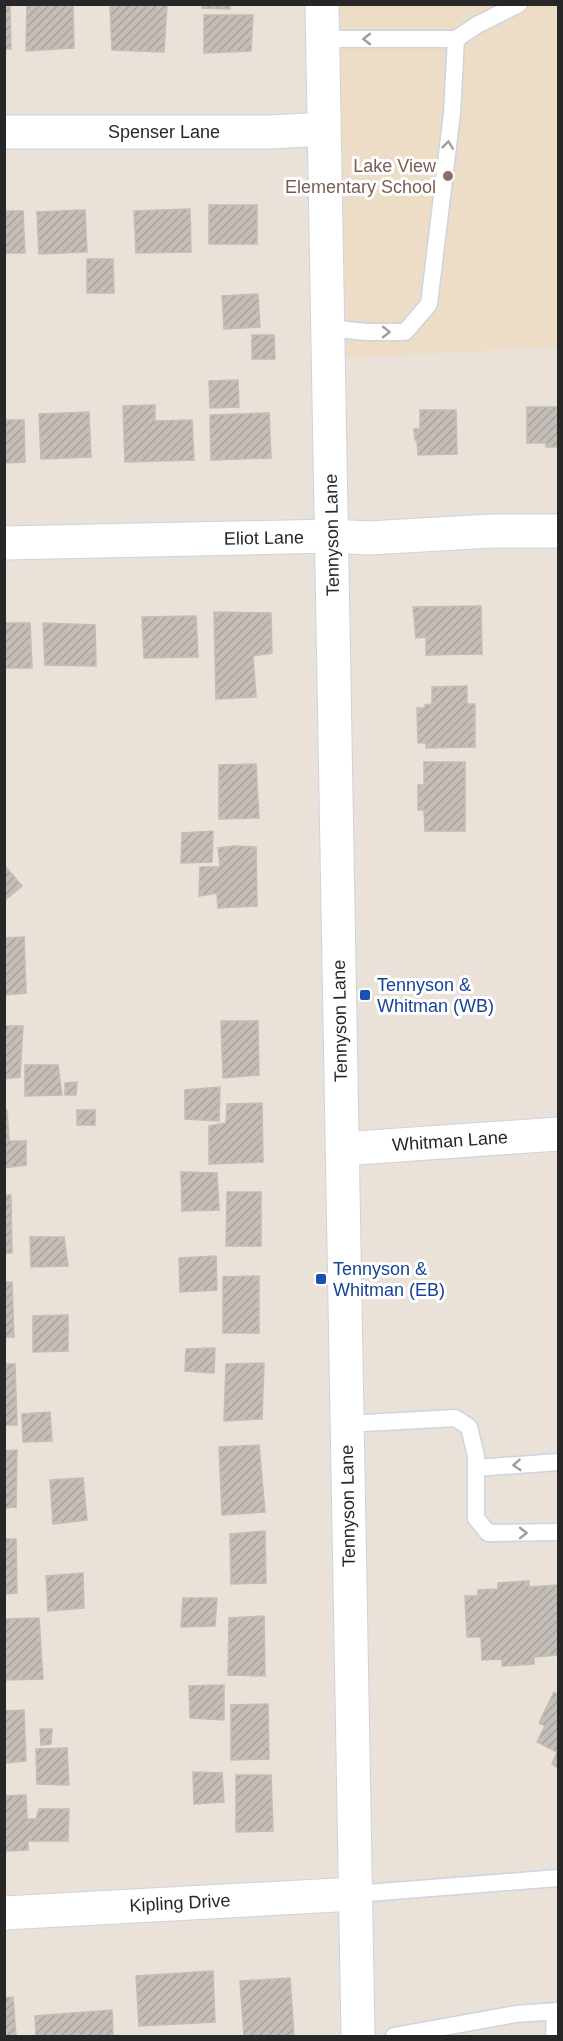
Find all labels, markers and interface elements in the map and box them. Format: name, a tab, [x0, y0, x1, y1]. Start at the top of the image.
one-way arrow	[363, 33, 372, 45]
street label: Spenser Lane	[108, 122, 220, 142]
one-way arrow	[441, 140, 454, 149]
place label: Lake View Elementary School	[285, 156, 437, 197]
marker: Lake View Elementary School	[441, 169, 455, 183]
one-way arrow	[382, 326, 391, 338]
street label: Tennyson Lane	[321, 474, 343, 596]
street label: Eliot Lane	[224, 527, 304, 549]
street label: Tennyson Lane	[329, 960, 351, 1082]
place label: Tennyson & Whitman (WB)	[377, 975, 494, 1016]
marker: Tennyson & Whitman (WB)	[358, 988, 372, 1002]
street label: Whitman Lane	[391, 1127, 509, 1155]
place label: Tennyson & Whitman (EB)	[333, 1259, 445, 1300]
marker: Tennyson & Whitman (EB)	[314, 1272, 328, 1286]
street label: Tennyson Lane	[337, 1445, 359, 1567]
one-way arrow	[513, 1458, 522, 1471]
one-way arrow	[519, 1527, 528, 1539]
street label: Kipling Drive	[129, 1890, 231, 1916]

